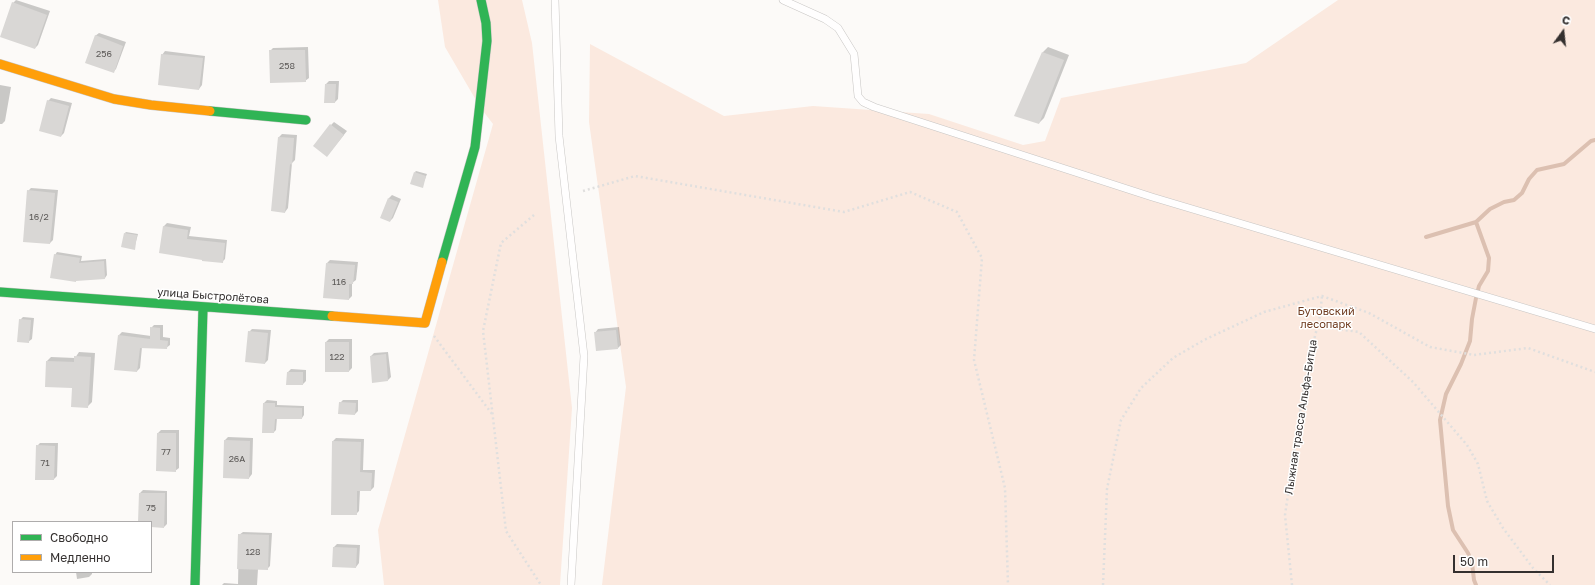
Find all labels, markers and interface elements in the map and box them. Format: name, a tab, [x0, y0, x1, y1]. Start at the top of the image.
north arrow	[1543, 12, 1583, 52]
text: С	[1561, 13, 1572, 27]
house number: 256	[96, 49, 112, 59]
house number: 258	[279, 61, 295, 71]
house number: 16/2	[29, 212, 49, 222]
house number: 116	[332, 277, 346, 287]
street label: улица Быстролётова	[157, 286, 269, 306]
park label: Бутовский лесопарк	[1297, 305, 1355, 331]
street label: Лыжная трасса Альфа-Битца	[1282, 338, 1320, 496]
house number: 122	[330, 352, 344, 362]
house number: 77	[161, 447, 171, 457]
house number: 26А	[229, 454, 245, 464]
house number: 71	[40, 458, 50, 468]
house number: 75	[146, 503, 156, 513]
legend	[12, 521, 152, 573]
text: Свободно	[50, 530, 108, 545]
house number: 128	[245, 547, 261, 557]
scale bar	[1455, 547, 1556, 573]
text: Медленно	[50, 550, 110, 565]
text: 50 m	[1460, 554, 1488, 569]

